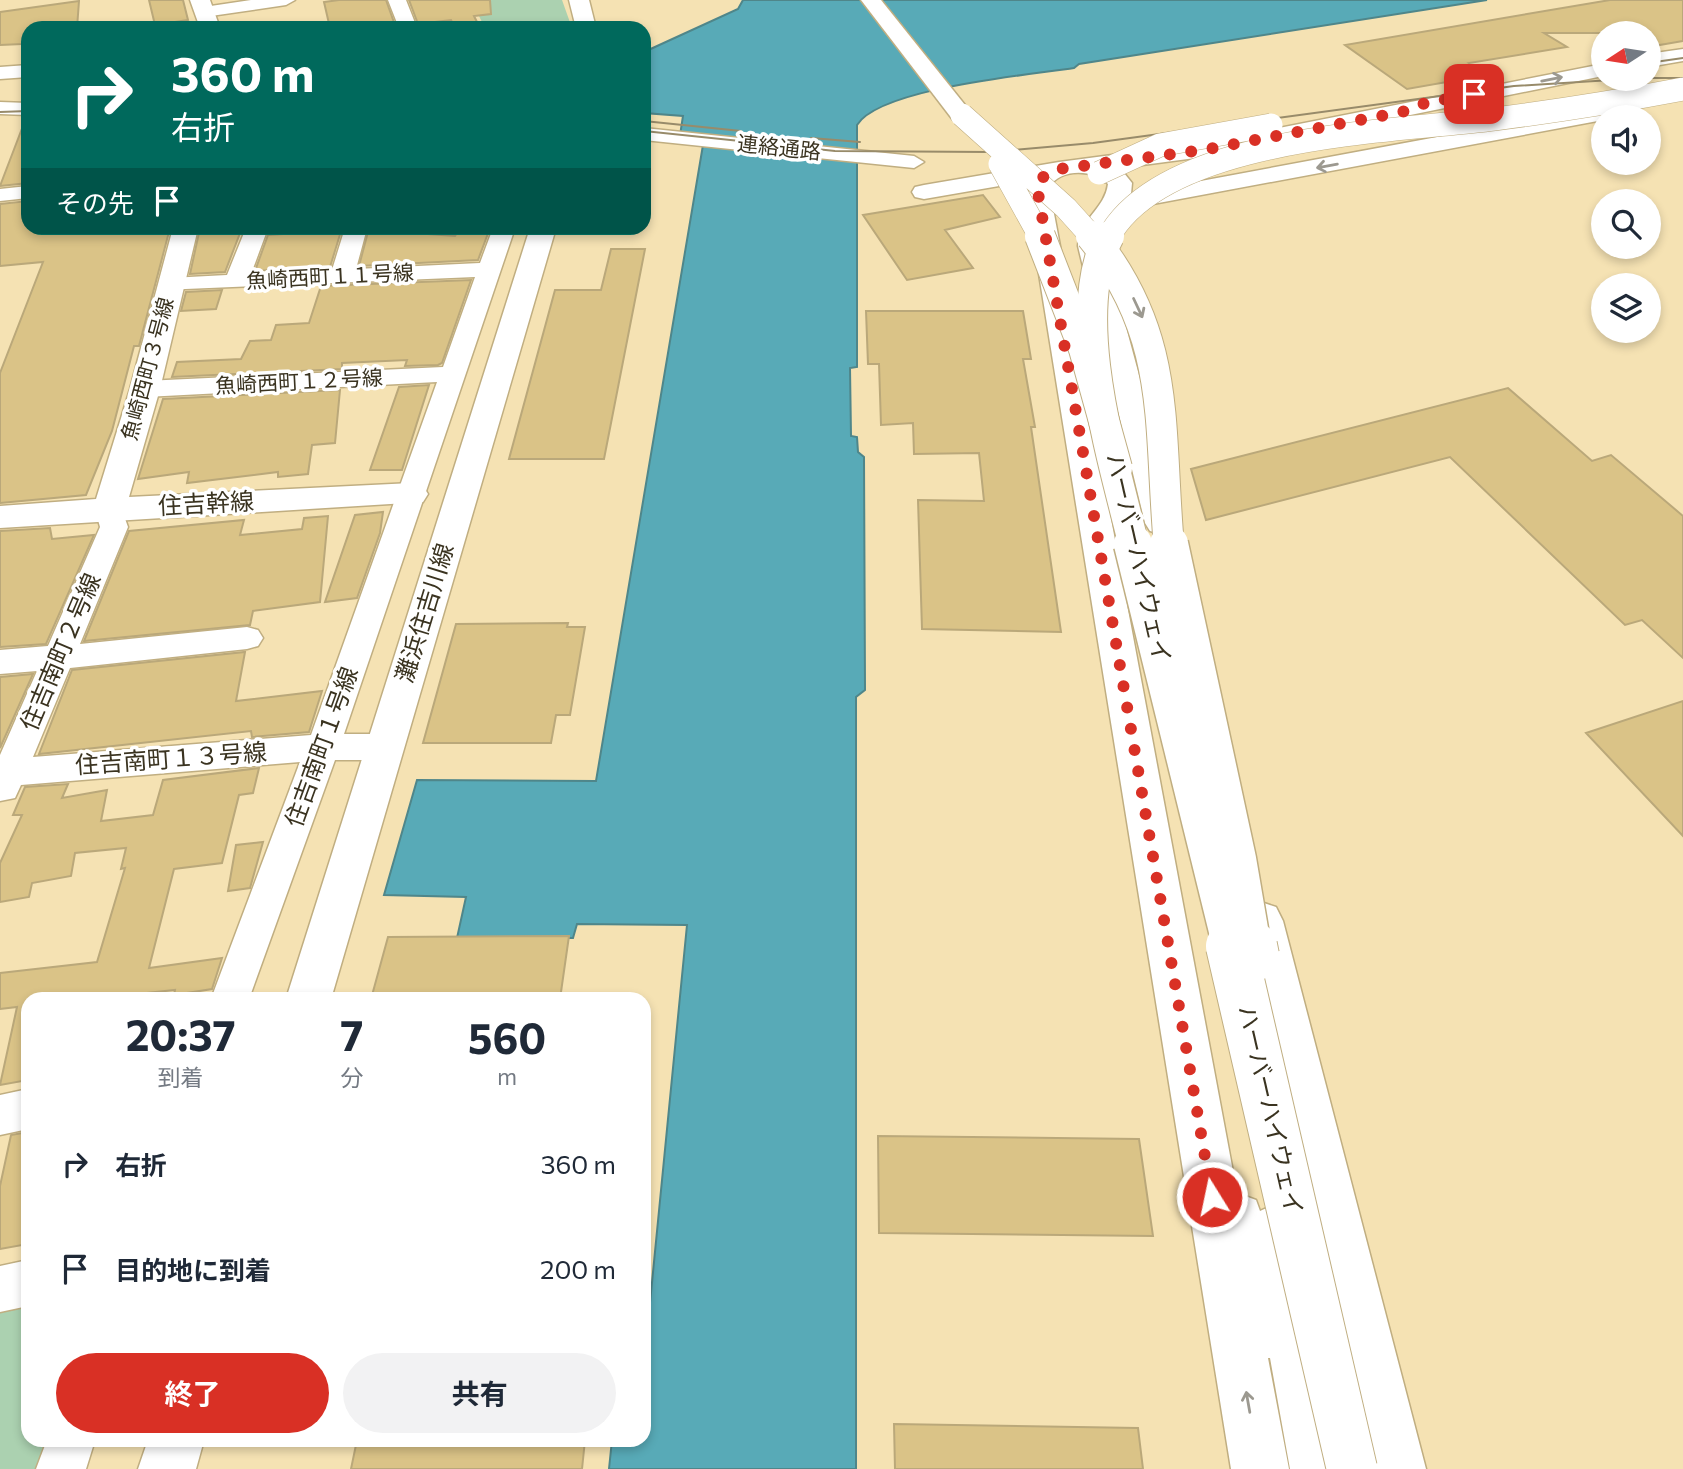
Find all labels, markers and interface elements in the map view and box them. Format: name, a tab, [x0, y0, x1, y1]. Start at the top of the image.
north arrow	[1591, 21, 1661, 91]
map controls	[1591, 21, 1661, 343]
text: 360 m	[171, 42, 314, 102]
icon: right	[56, 49, 147, 140]
pin	[1444, 64, 1504, 124]
one-way arrow	[1540, 72, 1563, 86]
icon: arrive	[1455, 75, 1493, 113]
button: sound	[1591, 105, 1661, 175]
text: 右折	[171, 106, 235, 146]
street label: 連絡通路	[736, 130, 822, 163]
one-way arrow	[1316, 160, 1339, 173]
icon: arrive	[148, 182, 186, 220]
text: その先	[56, 187, 134, 218]
button: search	[1591, 189, 1661, 259]
street label: 魚崎西町１１号線	[245, 259, 414, 292]
button: layers	[1591, 273, 1661, 343]
street label: 魚崎西町３号線	[115, 294, 178, 443]
one-way arrow	[1132, 297, 1145, 318]
street label: 魚崎西町１２号線	[214, 364, 383, 397]
street label: ハーバーハイウェイ	[1101, 450, 1178, 666]
street label: 住吉幹線	[157, 486, 255, 519]
street label: 灘浜住吉川線	[389, 539, 458, 686]
street label: 住吉南町２号線	[13, 568, 106, 734]
street label: 住吉南町１号線	[278, 663, 363, 830]
street label: 住吉南町１３号線	[74, 736, 268, 779]
street label: ハーバーハイウェイ	[1233, 1002, 1310, 1218]
text: 20:37	[126, 1008, 236, 1060]
text: 7	[340, 1008, 363, 1060]
text: 560	[468, 1011, 546, 1063]
text: m	[497, 1062, 517, 1090]
text: 到着	[158, 1063, 204, 1091]
text: 分	[340, 1063, 363, 1091]
icon: right	[56, 1145, 94, 1183]
text: 360 m	[541, 1148, 616, 1179]
text: 右折	[115, 1149, 167, 1180]
position arrow	[1175, 1160, 1249, 1234]
icon: arrive	[56, 1250, 94, 1288]
text: 200 m	[540, 1253, 616, 1284]
text: 目的地に到着	[115, 1254, 271, 1285]
button: 終了	[56, 1353, 329, 1433]
button: 共有	[343, 1353, 616, 1433]
one-way arrow	[1241, 1391, 1254, 1414]

